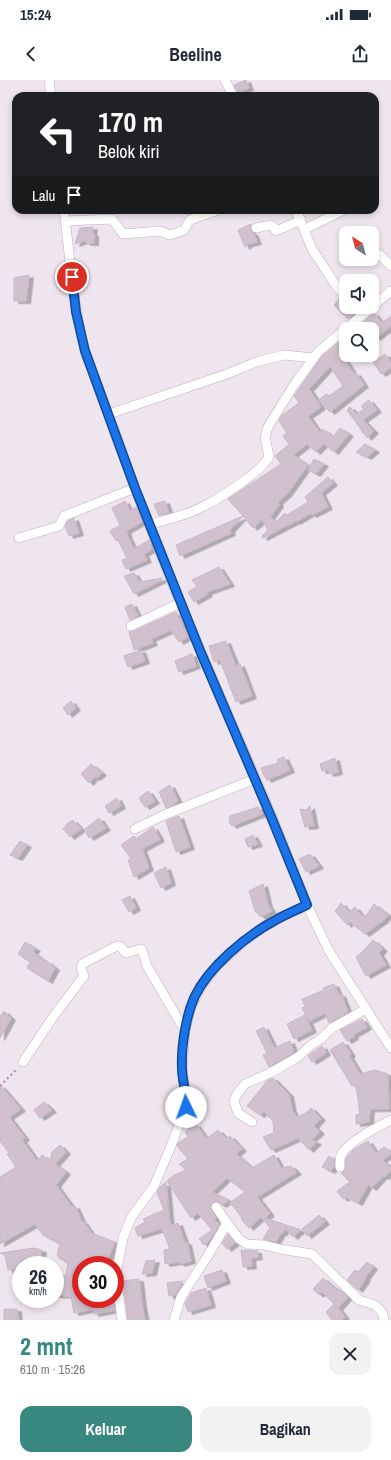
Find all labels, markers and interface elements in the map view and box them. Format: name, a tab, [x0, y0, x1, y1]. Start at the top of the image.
text: 15:24	[20, 4, 51, 25]
text: Beeline	[169, 42, 222, 67]
icon: back	[20, 43, 42, 65]
icon: share	[349, 43, 371, 65]
text: 170 m	[98, 103, 163, 141]
icon: left	[32, 108, 84, 160]
text: Belok kiri	[98, 139, 160, 164]
icon: arrive	[63, 184, 85, 206]
text: Lalu	[32, 185, 55, 206]
north arrow	[339, 226, 379, 266]
map controls	[339, 226, 379, 362]
pin	[55, 260, 89, 294]
icon: arrive	[61, 266, 83, 288]
button: sound	[339, 274, 379, 314]
button: search	[339, 322, 379, 362]
position arrow	[165, 1086, 207, 1128]
speed limit sign: 30	[72, 1256, 124, 1308]
text: 26	[29, 1263, 47, 1290]
text: km/h	[29, 1285, 47, 1298]
text: 2 mnt	[20, 1330, 73, 1362]
button: close	[329, 1333, 371, 1375]
text: 610 m · 15:26	[20, 1361, 85, 1378]
button: Keluar	[20, 1406, 192, 1452]
button: Bagikan	[200, 1406, 371, 1452]

